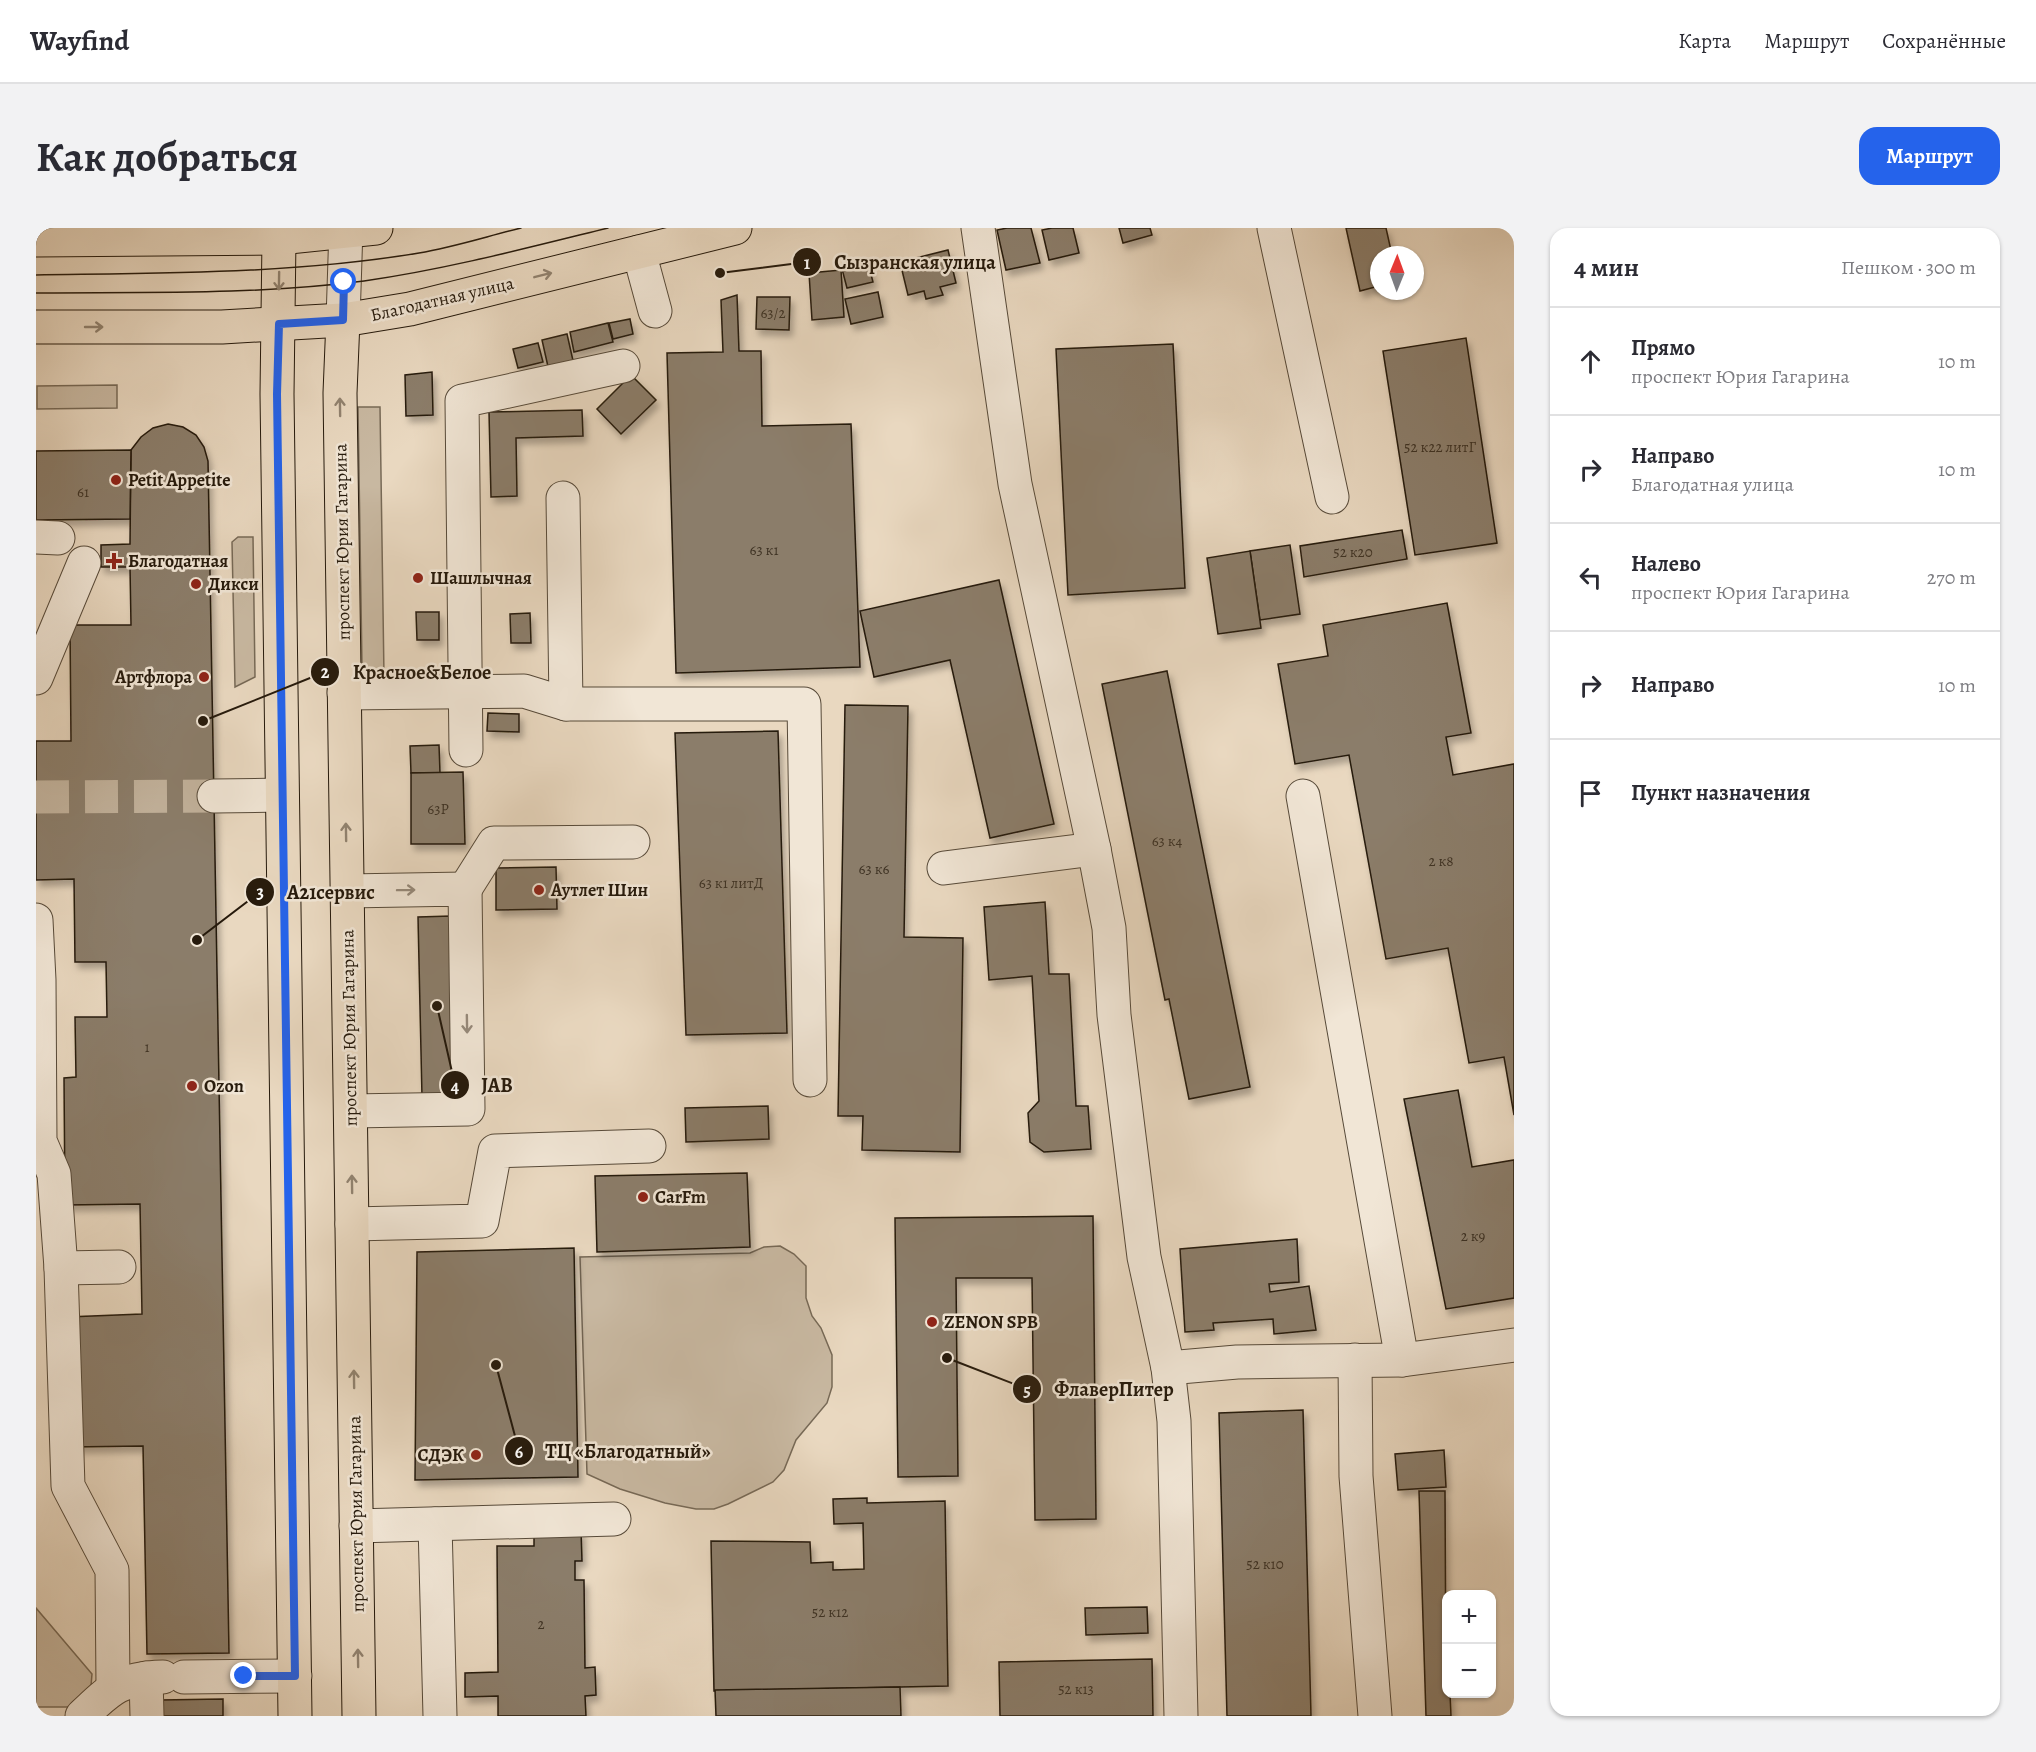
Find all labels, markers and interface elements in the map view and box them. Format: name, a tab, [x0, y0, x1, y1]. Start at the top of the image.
text: Wayfind	[30, 22, 129, 60]
text: Карта	[1678, 27, 1731, 55]
text: Маршрут	[1764, 27, 1849, 55]
text: Сохранённые	[1882, 27, 2006, 55]
button: Маршрут	[1859, 127, 2000, 185]
text: Как добраться	[36, 128, 298, 185]
callout: Сызранская улица	[792, 243, 1008, 281]
north arrow	[1370, 246, 1424, 300]
text: Сызранская улица	[834, 249, 996, 276]
text: 4 мин	[1574, 250, 1639, 285]
text: 1	[804, 251, 811, 275]
text: Пешком · 300 m	[1841, 254, 1976, 281]
route start	[330, 268, 356, 294]
one-way arrow	[533, 269, 552, 281]
one-way arrow	[273, 270, 285, 290]
street label: Благодатная улица	[368, 271, 517, 327]
house number: 63/2	[760, 303, 786, 323]
one-way arrow	[84, 321, 104, 333]
text: Прямо	[1631, 333, 1695, 363]
icon: ahead	[1574, 345, 1607, 378]
text: 10 m	[1938, 348, 1976, 375]
text: проспект Юрия Гагарина	[1631, 363, 1850, 390]
one-way arrow	[334, 397, 346, 417]
house number: 52 к22 литГ	[1404, 437, 1477, 457]
text: Направо	[1631, 441, 1714, 471]
street label: проспект Юрия Гагарина	[328, 443, 356, 641]
icon: right	[1574, 453, 1607, 486]
text: 10 m	[1938, 456, 1976, 483]
place label: Petit Appetite	[128, 468, 230, 492]
text: Благодатная улица	[1631, 471, 1794, 498]
marker: Petit Appetite	[109, 473, 123, 487]
house number: 61	[77, 482, 89, 502]
house number: 63 к1	[749, 540, 779, 560]
house number: 52 к20	[1333, 542, 1373, 562]
place label: Благодатная	[128, 549, 228, 573]
text: Налево	[1631, 549, 1701, 579]
marker: Благодатная	[105, 552, 123, 570]
icon: left	[1574, 561, 1607, 594]
text: 270 m	[1927, 564, 1976, 591]
place label: Шашлычная	[430, 566, 532, 590]
marker: Шашлычная	[411, 571, 425, 585]
place label: Дикси	[208, 572, 259, 596]
marker: Дикси	[189, 577, 203, 591]
text: проспект Юрия Гагарина	[1631, 579, 1850, 606]
callout: Красное&Белое	[310, 653, 503, 691]
text: Красное&Белое	[353, 659, 491, 686]
text: 2	[321, 660, 330, 684]
place label: Артфлора	[114, 665, 192, 689]
icon: right	[1574, 669, 1607, 702]
marker: Артфлора	[197, 670, 211, 684]
text: Направо	[1631, 670, 1714, 700]
text: 10 m	[1938, 672, 1976, 699]
icon: arrive	[1574, 777, 1607, 810]
text: Пункт назначения	[1631, 778, 1810, 808]
house number: 63Р	[427, 799, 449, 819]
one-way arrow	[340, 823, 352, 843]
house number: 63 к4	[1152, 831, 1183, 851]
house number: 2 к8	[1428, 851, 1454, 871]
house number: 63 к6	[859, 859, 889, 879]
callout: А21сервис	[245, 873, 387, 911]
house number: 63 к1 литД	[699, 873, 763, 893]
place label: Аутлет Шин	[550, 878, 648, 902]
text: А21сервис	[286, 879, 375, 906]
text: 3	[256, 880, 264, 904]
marker: Аутлет Шин	[532, 883, 546, 897]
one-way arrow	[395, 884, 415, 896]
street label: проспект Юрия Гагарина	[335, 929, 363, 1127]
one-way arrow	[461, 1014, 473, 1034]
house number: 1	[144, 1037, 150, 1057]
callout: JAB	[440, 1066, 525, 1104]
text: JAB	[481, 1072, 513, 1099]
place label: Ozon	[204, 1074, 244, 1098]
text: 4	[451, 1074, 460, 1098]
marker: Ozon	[185, 1079, 199, 1093]
one-way arrow	[346, 1174, 358, 1194]
place label: CarFm	[655, 1185, 706, 1209]
marker: CarFm	[636, 1190, 650, 1204]
house number: 2 к9	[1461, 1226, 1486, 1246]
place label: ZENON SPB	[944, 1310, 1038, 1334]
marker: ZENON SPB	[925, 1315, 939, 1329]
one-way arrow	[349, 1369, 360, 1389]
callout: ФлаверПитер	[1012, 1370, 1185, 1408]
text: ФлаверПитер	[1054, 1376, 1174, 1403]
text: 5	[1023, 1378, 1031, 1402]
street label: проспект Юрия Гагарина	[342, 1415, 370, 1613]
callout: ТЦ «Благодатный»	[504, 1432, 723, 1470]
text: ТЦ «Благодатный»	[545, 1438, 711, 1465]
text: 6	[515, 1440, 523, 1464]
place label: СДЭК	[418, 1443, 464, 1467]
marker: СДЭК	[469, 1448, 483, 1462]
house number: 52 к10	[1246, 1554, 1284, 1574]
map controls	[1442, 1590, 1496, 1698]
button: +	[1442, 1590, 1496, 1644]
house number: 52 к12	[812, 1602, 848, 1622]
house number: 2	[537, 1614, 545, 1634]
button: −	[1442, 1644, 1496, 1698]
one-way arrow	[352, 1648, 364, 1668]
route end	[230, 1662, 256, 1688]
house number: 52 к13	[1058, 1679, 1094, 1699]

